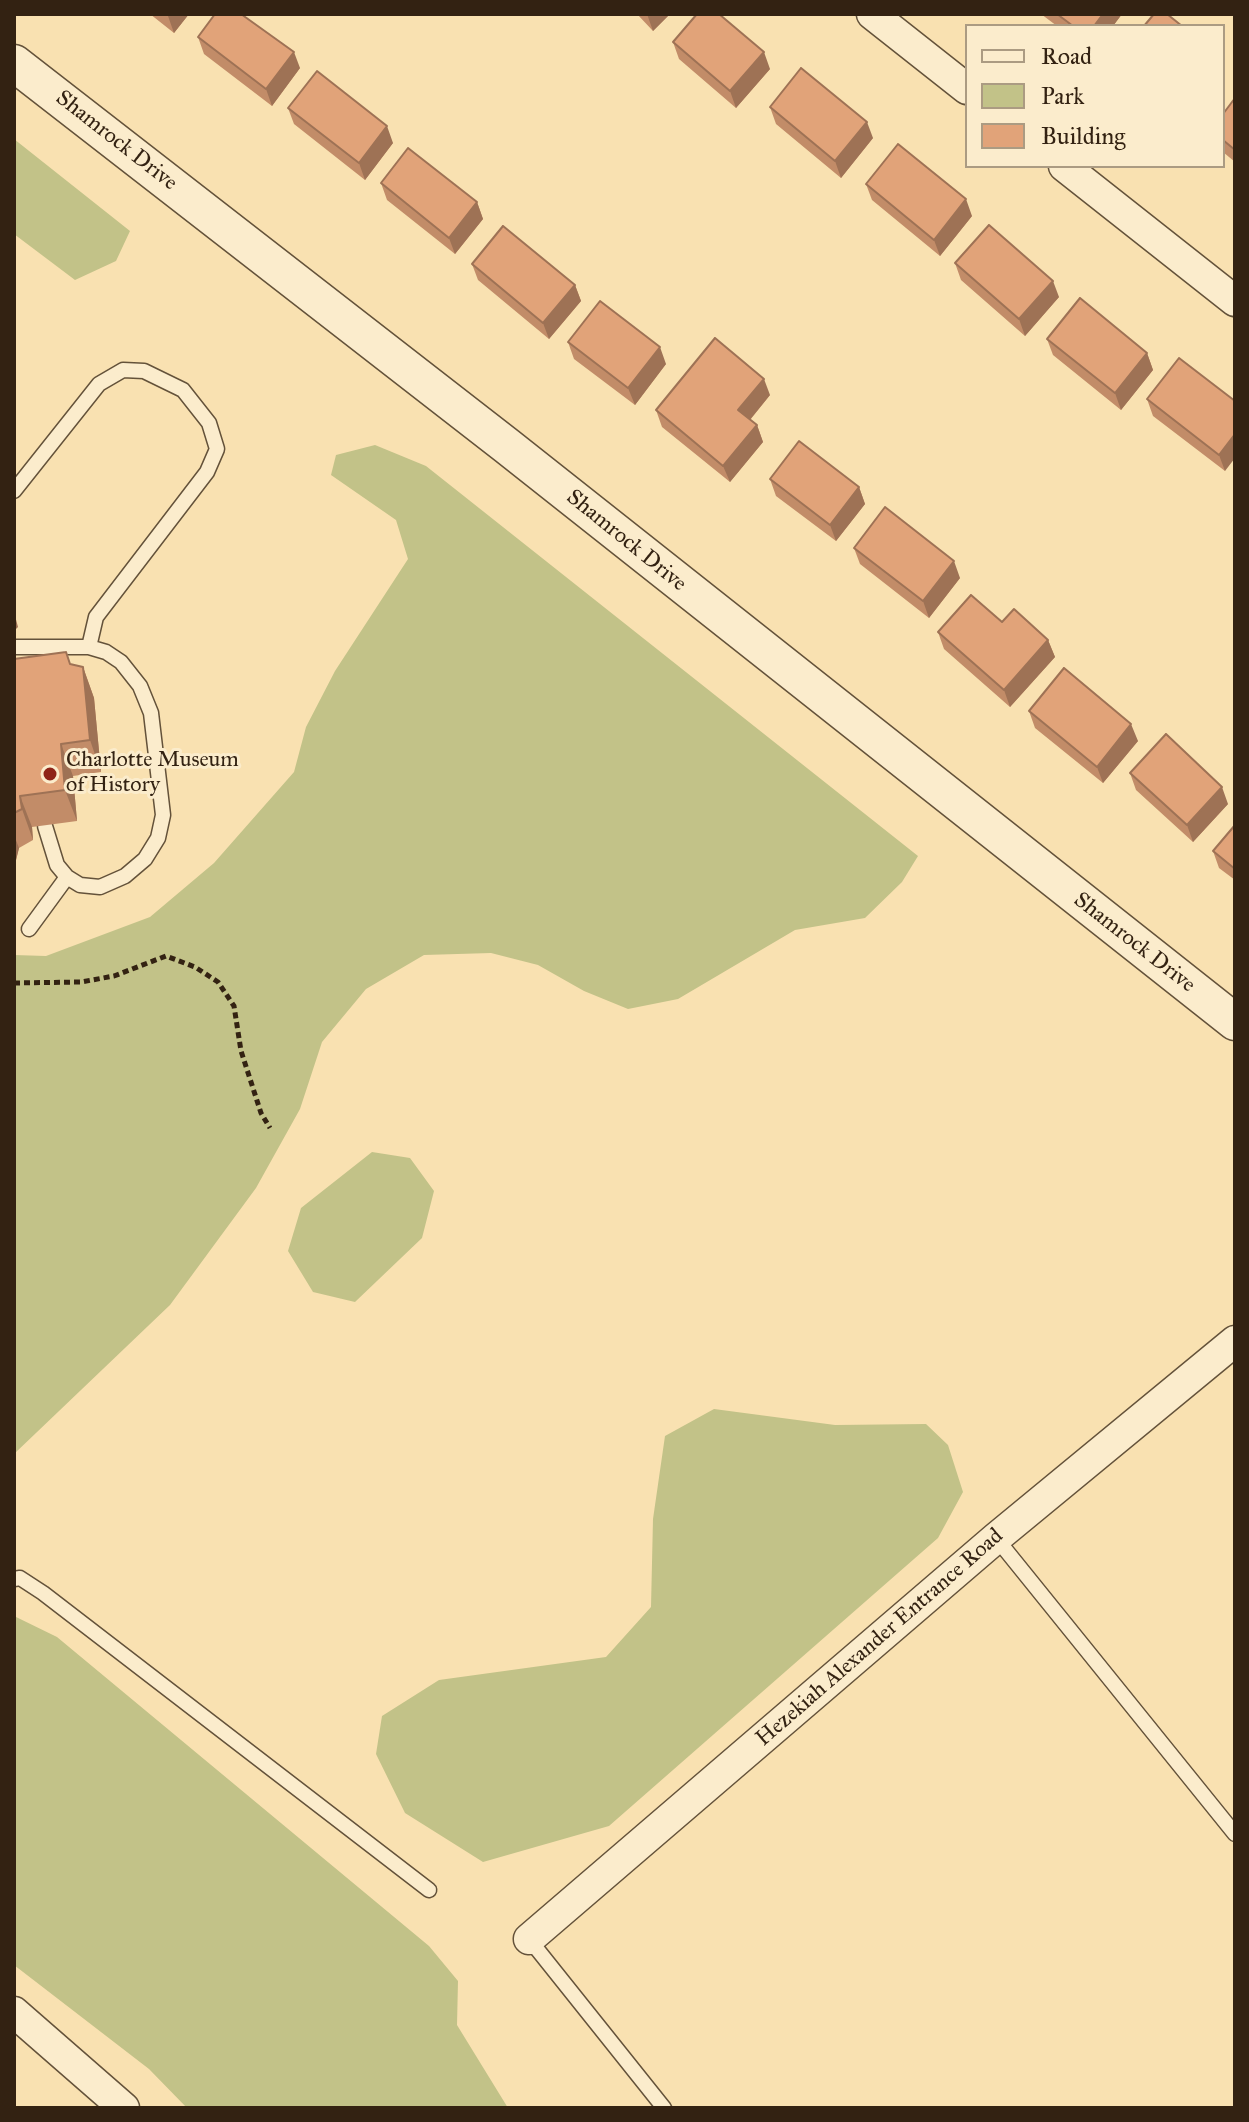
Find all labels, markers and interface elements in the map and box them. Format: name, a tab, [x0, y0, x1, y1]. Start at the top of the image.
legend	[965, 24, 1225, 168]
text: Road	[1041, 41, 1092, 71]
text: Park	[1041, 81, 1084, 111]
street label: Shamrock Drive	[50, 85, 182, 197]
text: Building	[1041, 121, 1126, 151]
street label: Shamrock Drive	[561, 484, 691, 598]
place label: Charlotte Museum of History	[66, 748, 239, 800]
marker: Charlotte Museum of History	[41, 765, 59, 783]
street label: Shamrock Drive	[1068, 887, 1200, 999]
street label: Hezekiah Alexander Entrance Road	[751, 1524, 1009, 1752]

